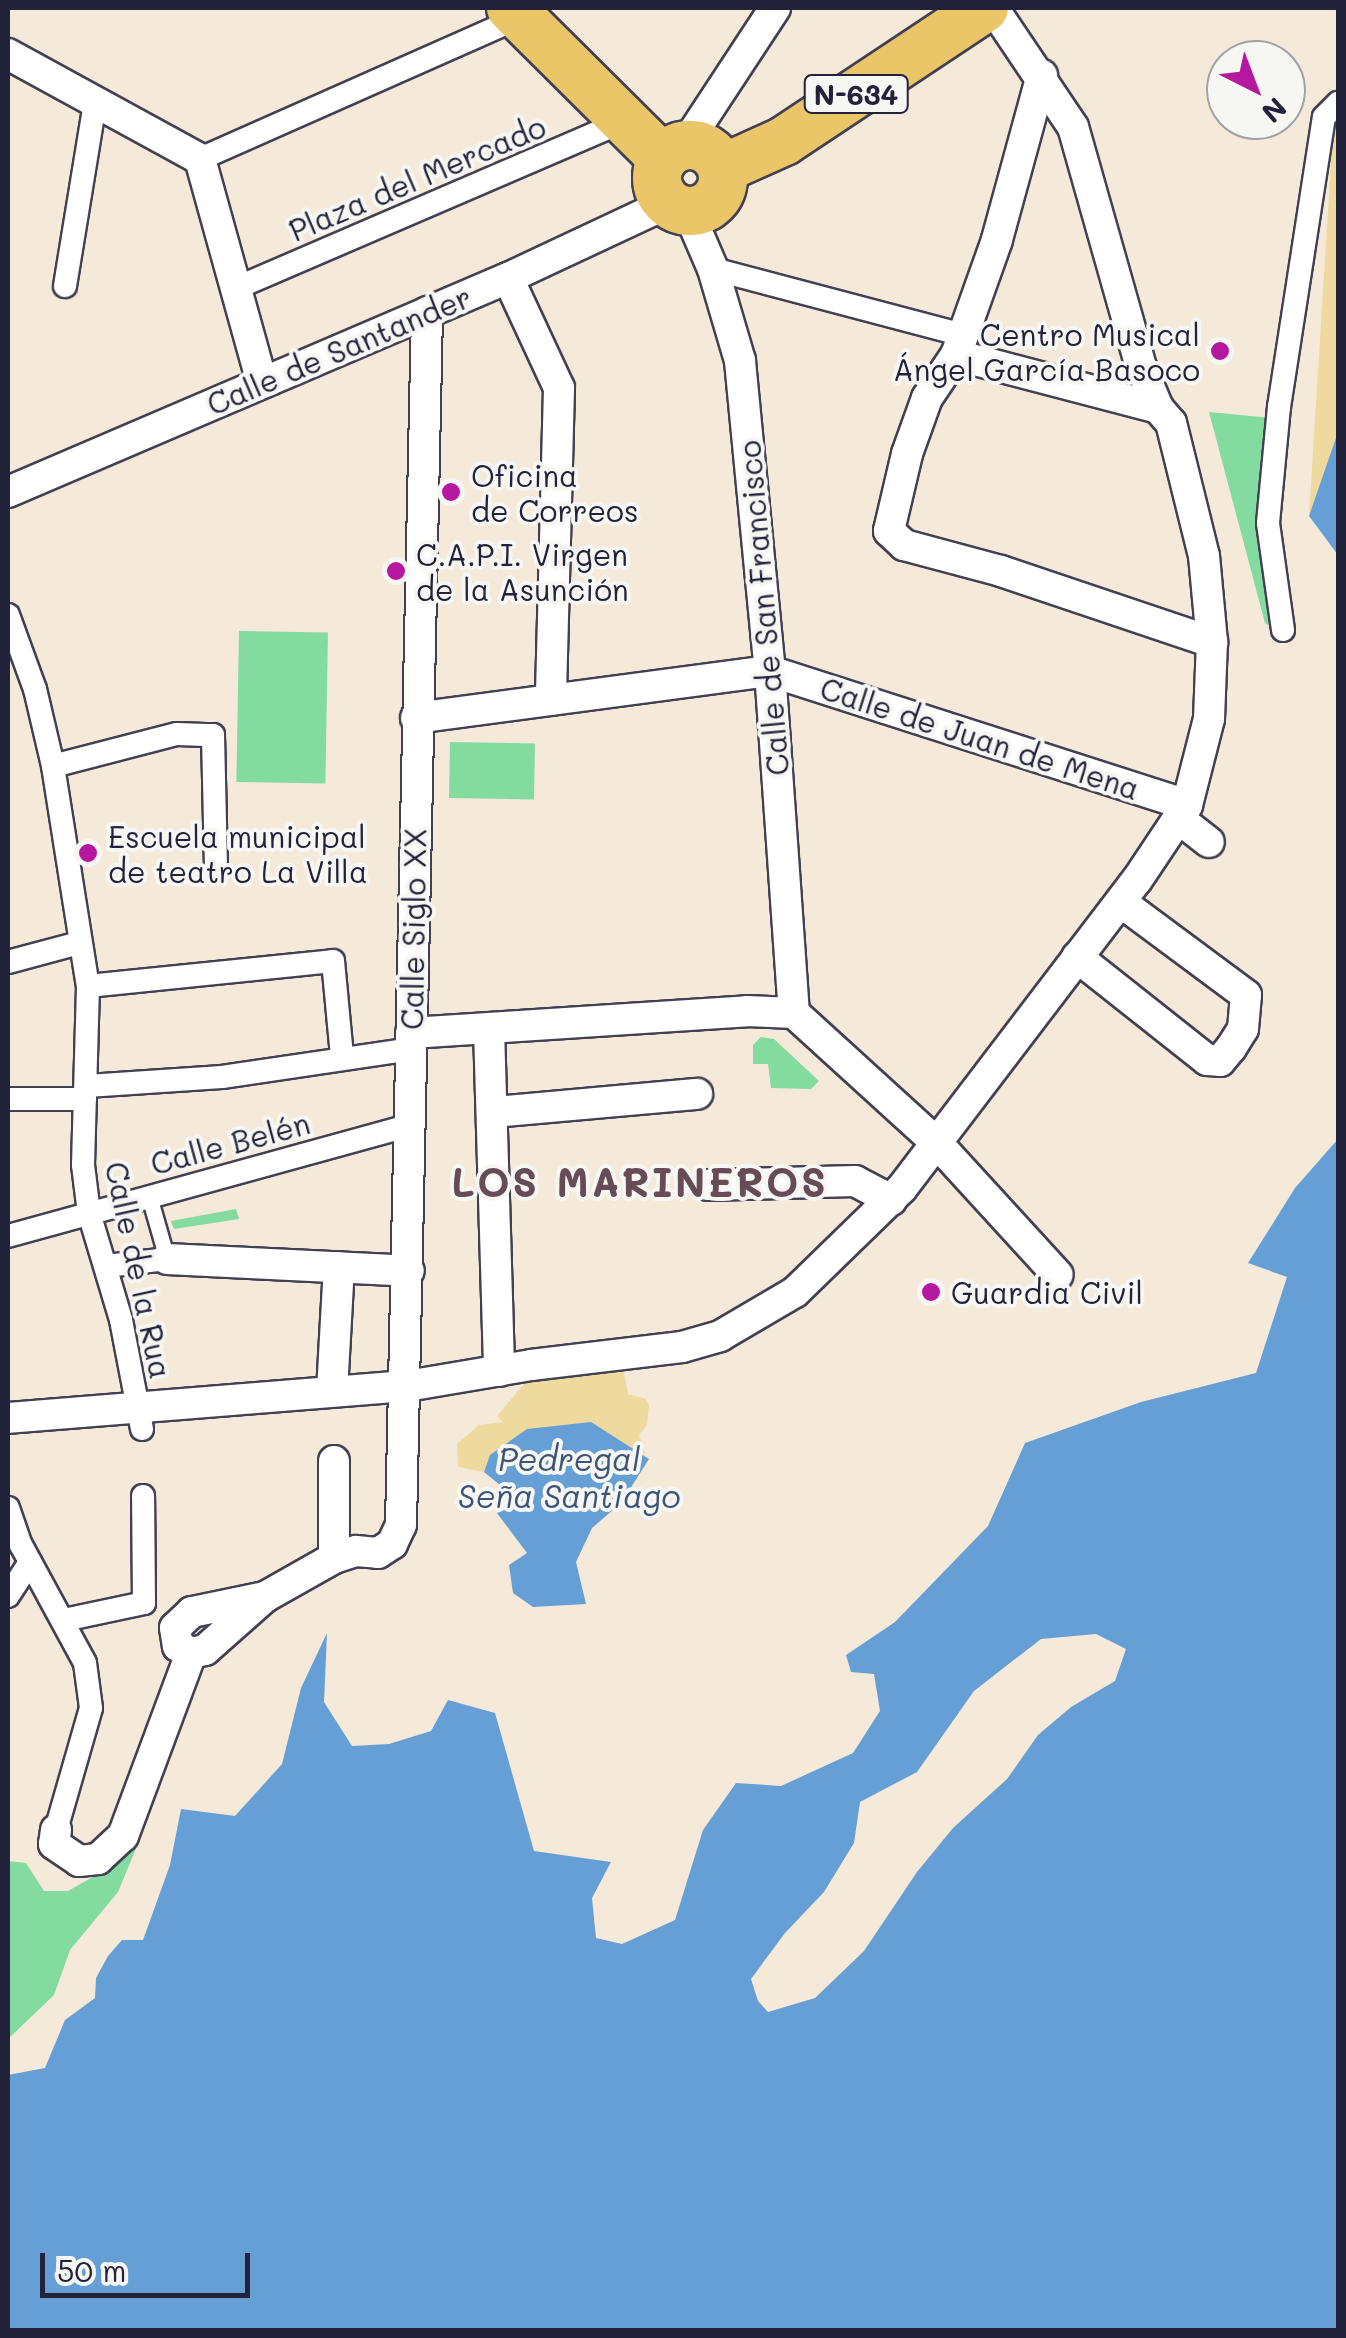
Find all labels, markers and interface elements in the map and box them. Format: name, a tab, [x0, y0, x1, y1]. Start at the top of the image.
north arrow	[1206, 40, 1306, 140]
road number: N-634	[804, 71, 908, 117]
text: N	[1255, 90, 1295, 131]
street label: Plaza del Mercado	[283, 108, 551, 248]
street label: Calle de Santander	[201, 278, 477, 422]
place label: Centro Musical Ángel García Basoco	[893, 316, 1200, 386]
marker: Centro Musical Ángel García Basoco	[1209, 340, 1231, 362]
street label: Calle de San Francisco	[730, 439, 796, 777]
place label: Oficina de Correos	[471, 457, 638, 528]
marker: Oficina de Correos	[440, 481, 462, 503]
place label: C.A.P.I. Virgen de la Asunción	[416, 536, 629, 606]
marker: C.A.P.I. Virgen de la Asunción	[385, 560, 407, 582]
street label: Calle de Juan de Mena	[816, 669, 1144, 807]
place label: Escuela municipal de teatro La Villa	[108, 818, 368, 888]
street label: Calle Siglo XX	[393, 828, 433, 1030]
marker: Escuela municipal de teatro La Villa	[77, 842, 99, 864]
street label: Calle Belén	[146, 1104, 314, 1182]
district label: LOS MARINEROS	[451, 1157, 829, 1205]
street label: Calle de la Rua	[98, 1158, 180, 1382]
place label: Guardia Civil	[951, 1274, 1143, 1310]
marker: Guardia Civil	[920, 1281, 942, 1303]
water label: Pedregal Seña Santiago	[458, 1440, 680, 1515]
scale bar	[45, 2233, 255, 2295]
text: 50 m	[57, 2250, 127, 2290]

